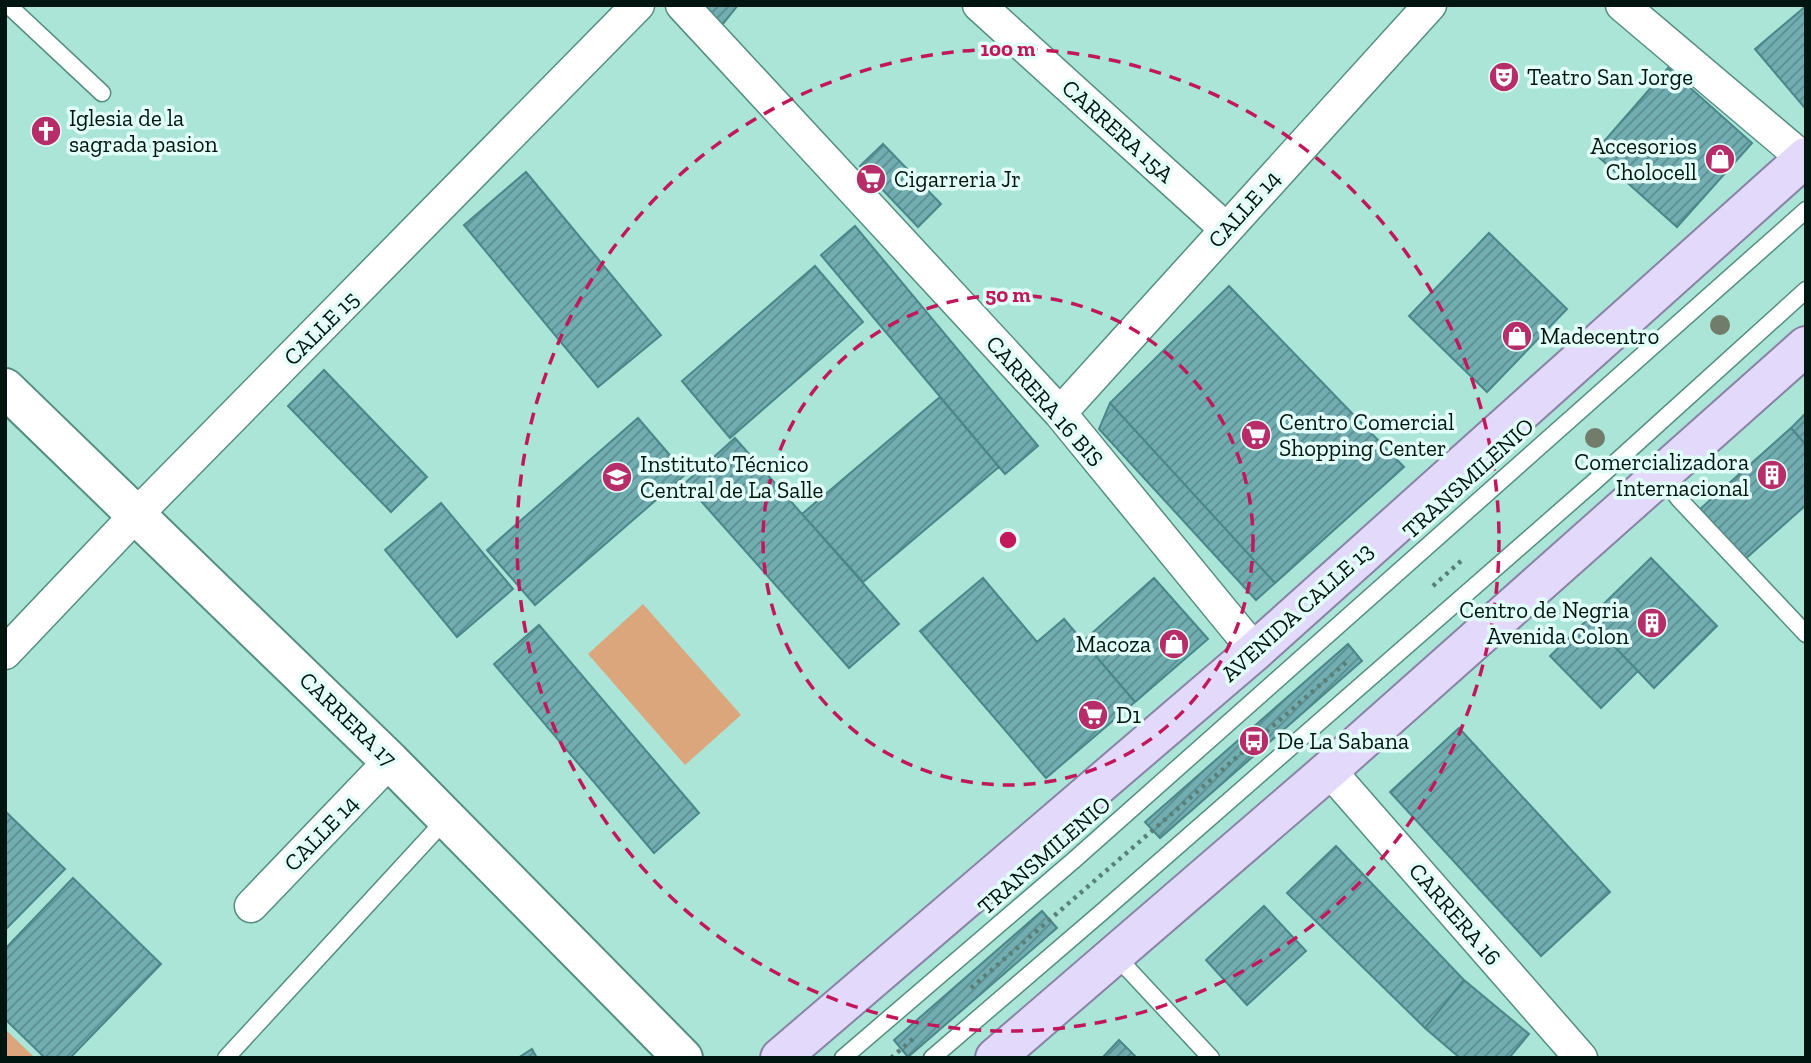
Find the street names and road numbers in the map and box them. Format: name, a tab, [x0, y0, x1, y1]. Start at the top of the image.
street label: CARRERA 15A	[1056, 74, 1180, 189]
street label: CALLE 14	[1202, 164, 1286, 254]
street label: CALLE 15	[278, 285, 364, 371]
street label: CARRERA 16 BIS	[980, 330, 1110, 472]
street label: TRANSMILENIO	[1396, 412, 1540, 544]
street label: AVENIDA CALLE 13	[1215, 536, 1379, 688]
street label: CARRERA 17	[293, 666, 403, 772]
street label: CALLE 14	[278, 789, 364, 877]
street label: TRANSMILENIO	[972, 790, 1116, 920]
street label: CARRERA 16	[1403, 857, 1507, 971]

